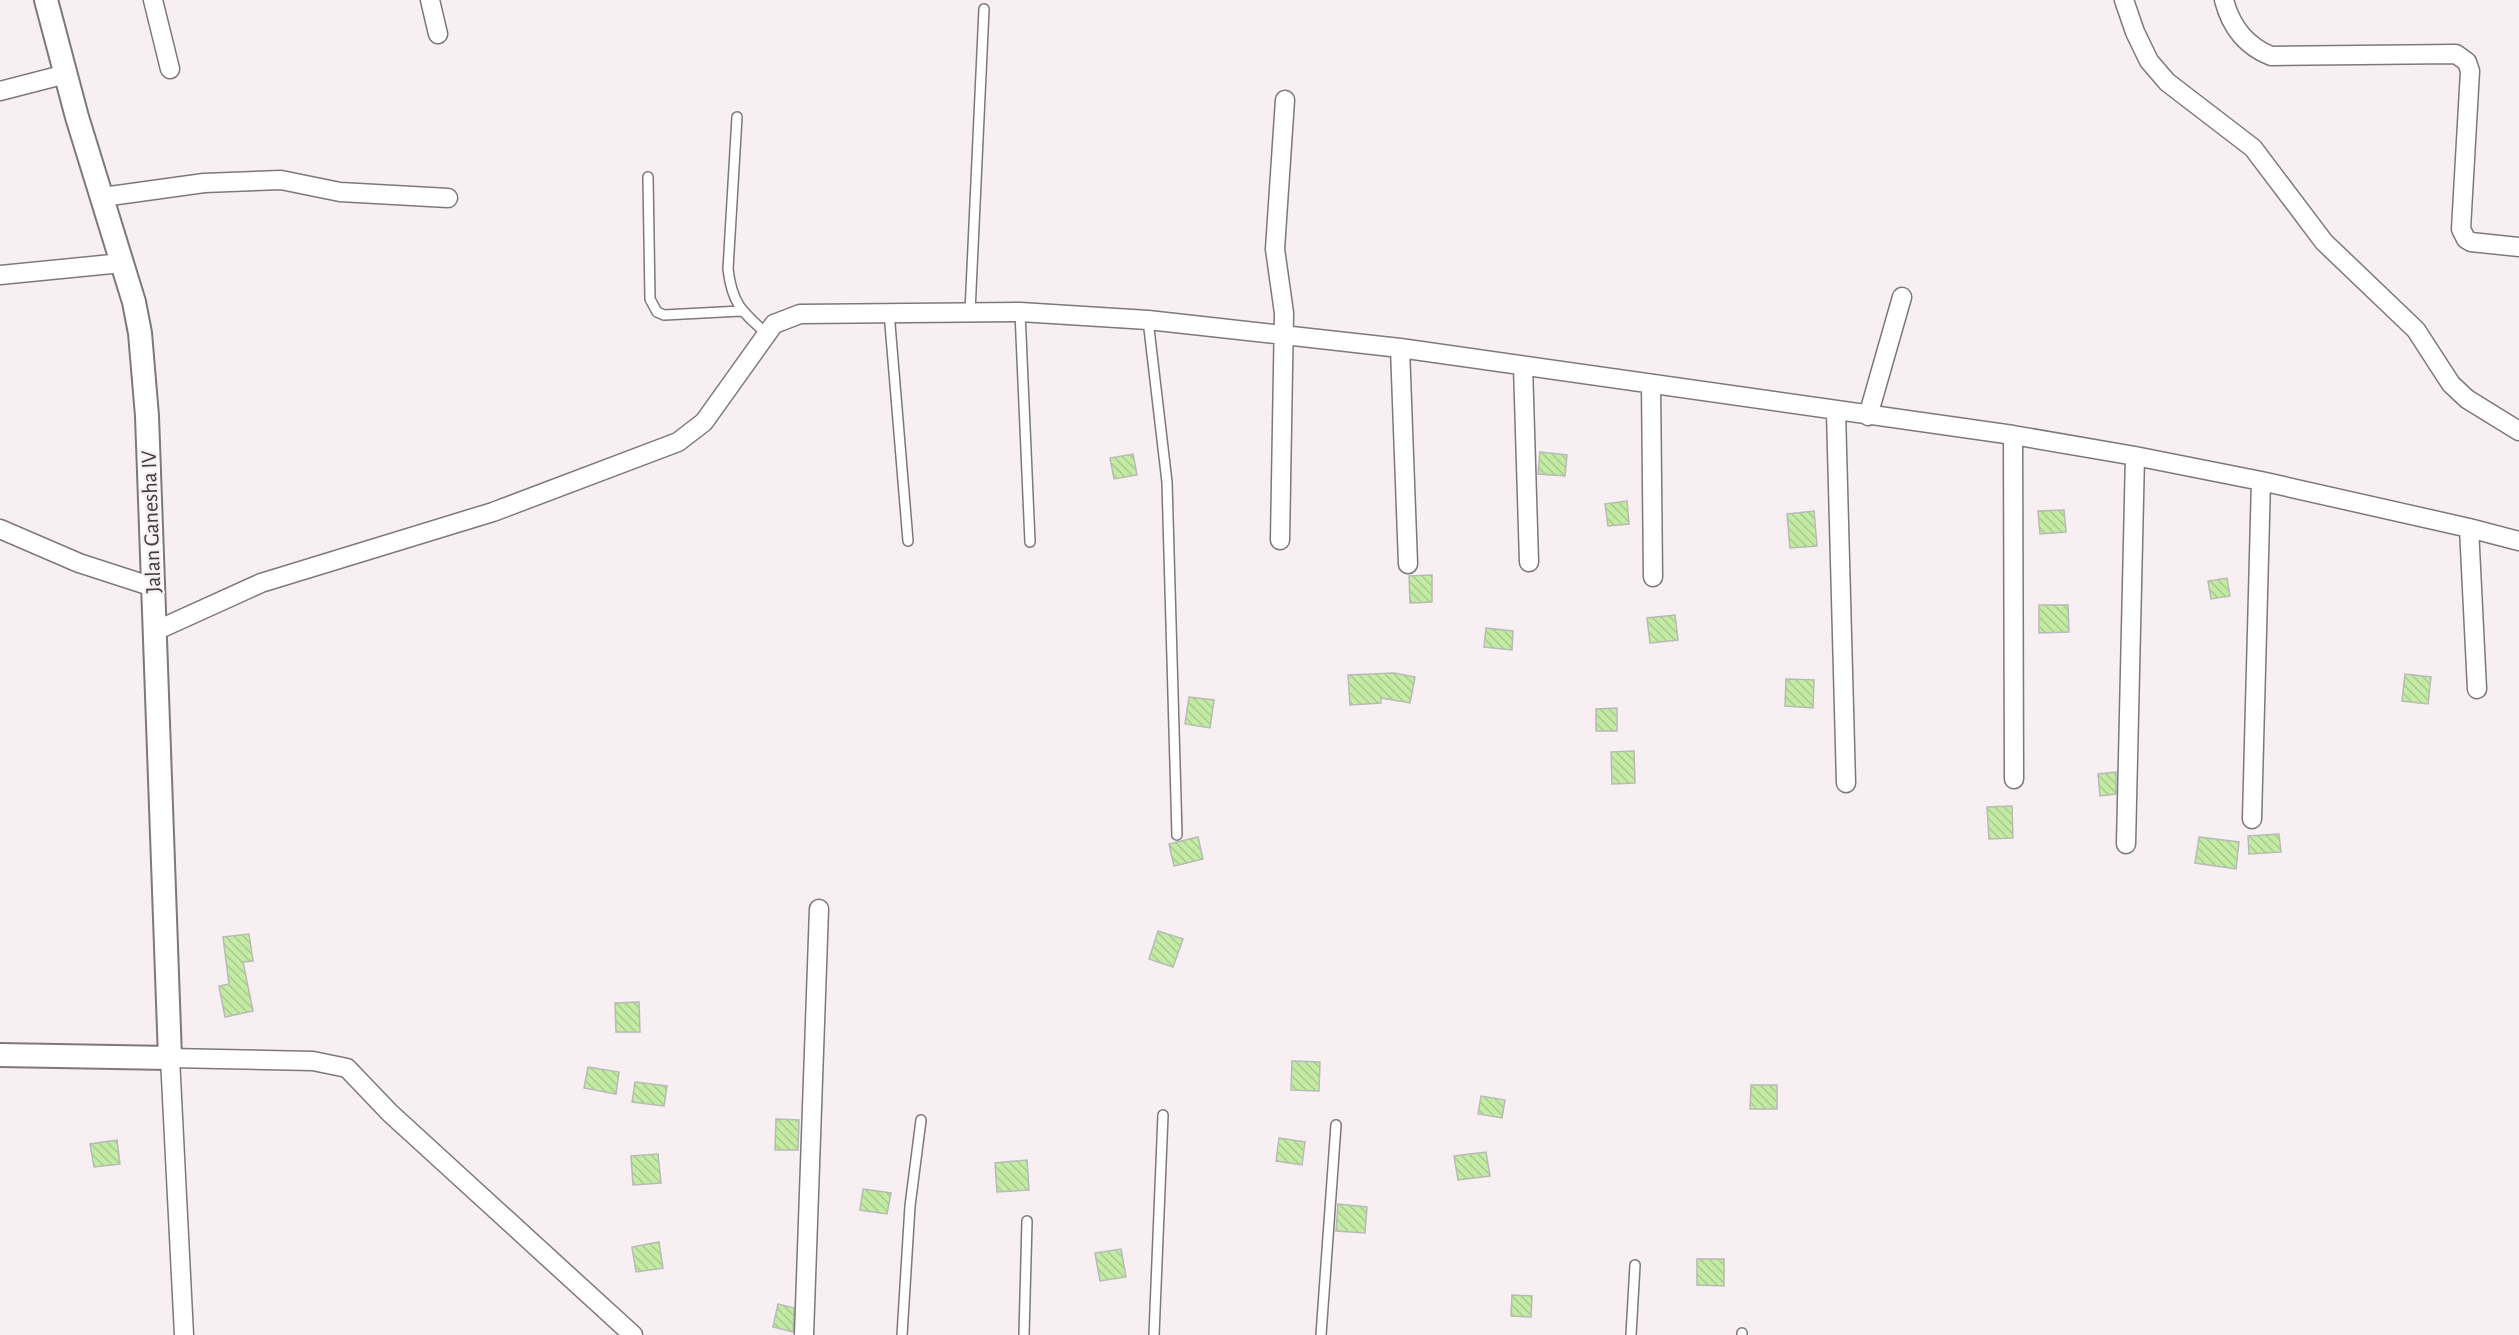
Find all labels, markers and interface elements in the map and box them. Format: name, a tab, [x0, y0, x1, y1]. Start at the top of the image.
street label: Jalan Ganesha IV	[137, 450, 164, 594]

